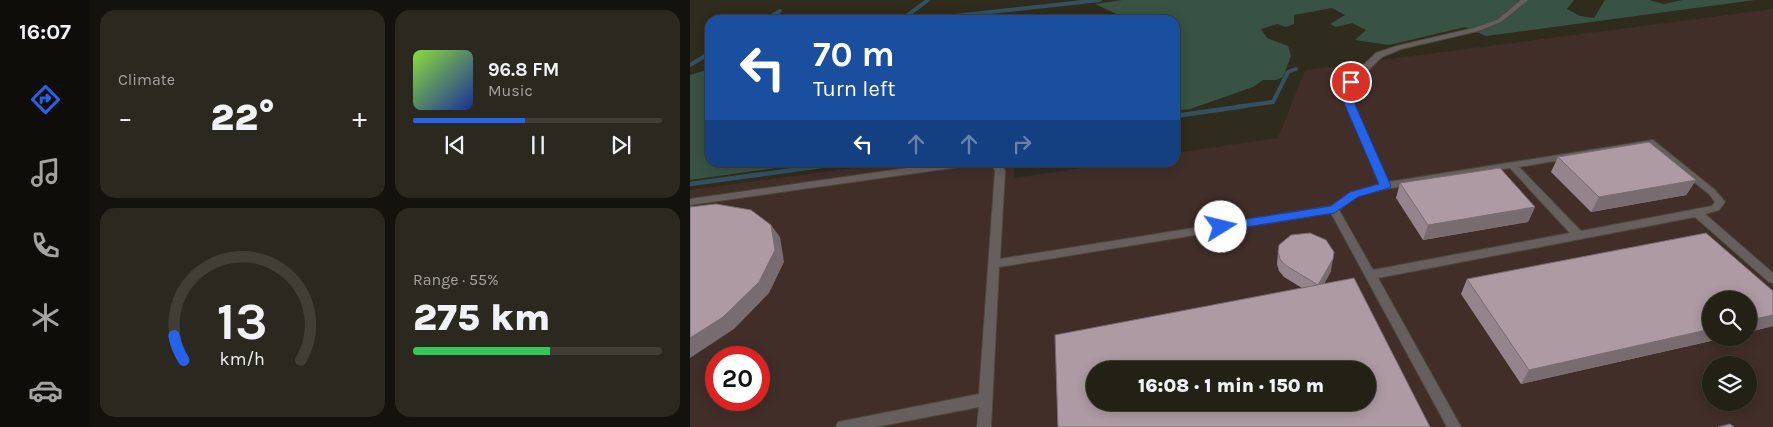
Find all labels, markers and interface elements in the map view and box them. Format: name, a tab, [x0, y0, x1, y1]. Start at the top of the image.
text: 16:07	[19, 19, 71, 45]
text: 70 m	[813, 34, 895, 75]
icon: left	[730, 35, 795, 100]
text: 96.8 FM	[488, 59, 559, 81]
pin	[1330, 61, 1372, 103]
icon: arrive	[1337, 68, 1365, 96]
text: Climate	[118, 70, 175, 89]
text: Turn left	[813, 76, 896, 102]
text: Music	[488, 81, 533, 100]
icon: directions	[28, 82, 63, 117]
text: 22°	[210, 95, 275, 140]
text: −	[118, 101, 133, 134]
text: +	[352, 101, 367, 134]
icon: left	[849, 130, 877, 158]
icon: ahead	[902, 130, 930, 158]
icon: ahead	[955, 130, 983, 158]
icon: right	[1008, 130, 1036, 158]
icon: previous	[441, 131, 469, 159]
icon: pause	[524, 131, 552, 159]
icon: next	[607, 131, 635, 159]
icon: music	[28, 155, 63, 190]
position arrow	[1194, 200, 1246, 252]
icon: phone	[28, 228, 63, 263]
text: Range · 55%	[413, 270, 499, 289]
text: 13	[217, 291, 268, 352]
map controls	[1702, 291, 1757, 411]
button: search	[1702, 291, 1757, 346]
text: 275 km	[413, 295, 550, 340]
icon: climate	[28, 300, 63, 335]
speed limit sign: 20	[705, 346, 770, 411]
text: km/h	[220, 349, 265, 370]
button: layers	[1702, 356, 1757, 411]
icon: car	[28, 373, 63, 408]
text: 16:08 · 1 min · 150 m	[1138, 375, 1324, 397]

